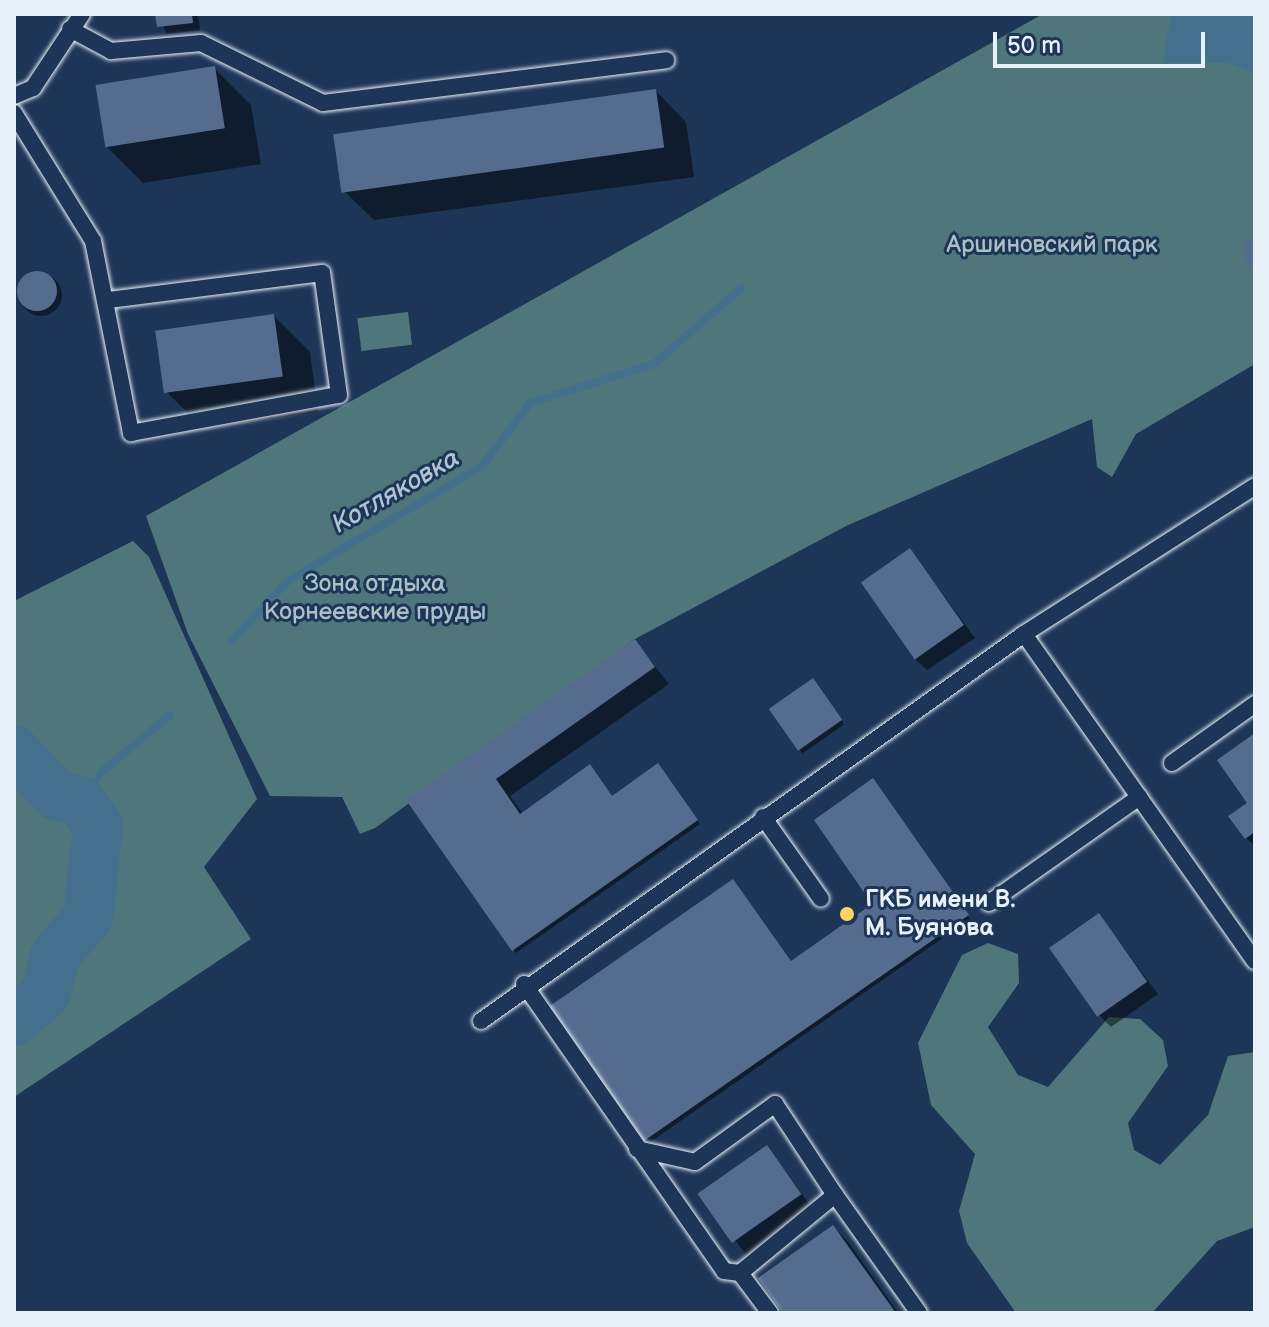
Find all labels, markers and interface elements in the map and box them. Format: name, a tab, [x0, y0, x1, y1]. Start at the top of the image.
scale bar	[997, 16, 1209, 66]
text: 50 m	[1007, 31, 1061, 60]
park label: Аршиновский парк	[946, 231, 1158, 259]
water label: Котляковка	[327, 443, 465, 541]
park label: Зона отдыха Корнеевские пруды	[264, 570, 486, 626]
place label: ГКБ имени В. М. Буянова	[865, 886, 1015, 942]
marker: ГКБ имени В. М. Буянова	[836, 903, 858, 925]

